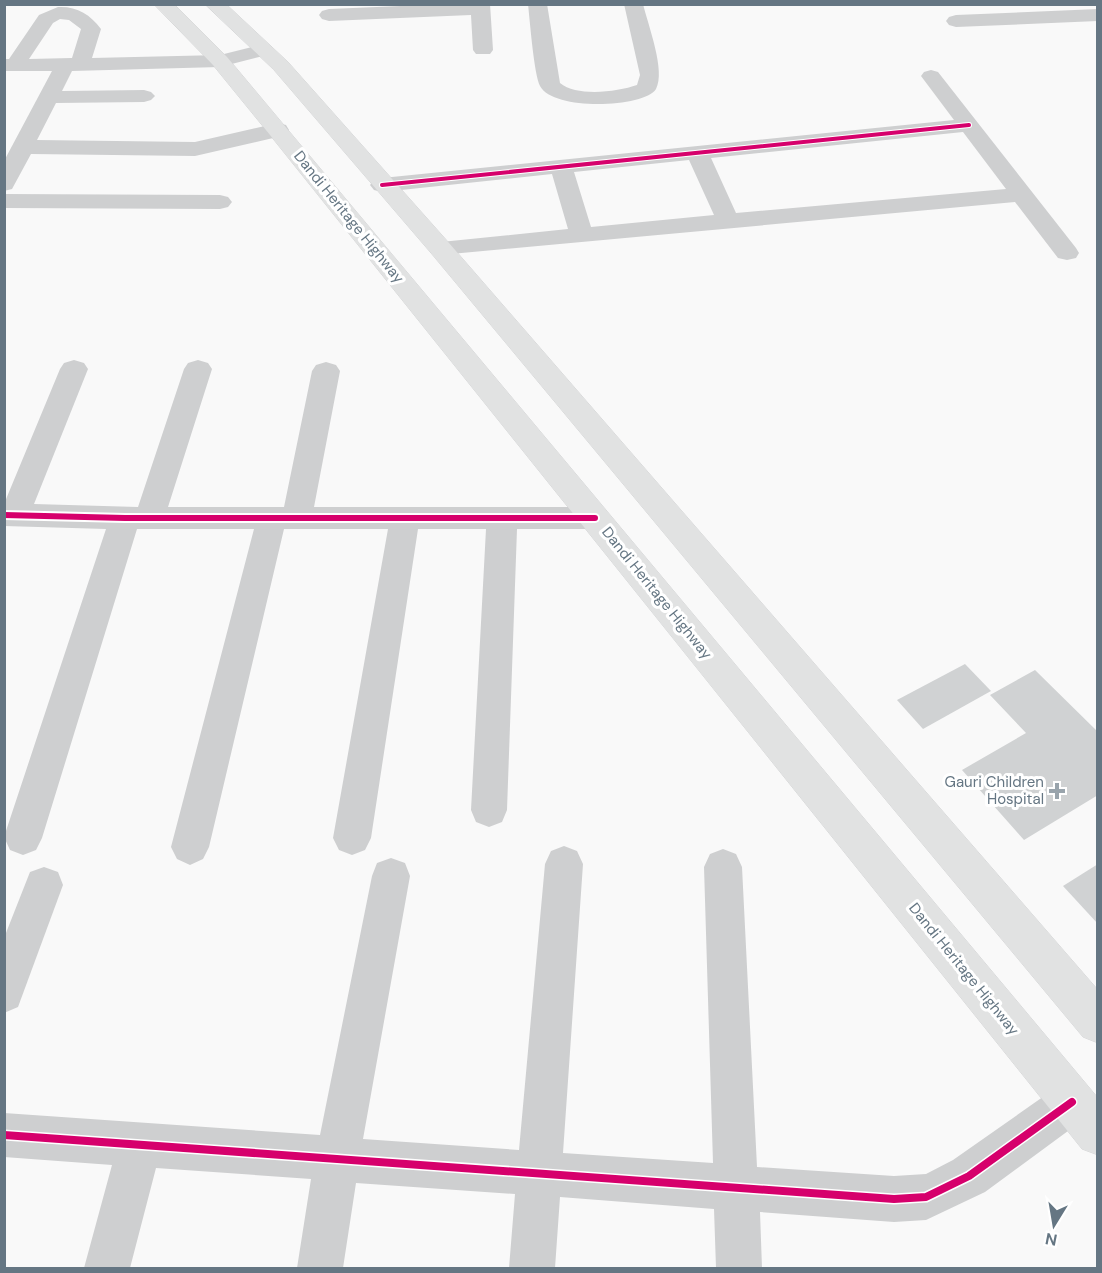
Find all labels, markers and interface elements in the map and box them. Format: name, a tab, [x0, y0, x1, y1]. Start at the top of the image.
street label: Dandi Heritage Highway	[289, 147, 409, 288]
street label: Dandi Heritage Highway	[597, 523, 717, 664]
place label: Gauri Children Hospital	[945, 772, 1044, 809]
marker: Gauri Children Hospital	[1048, 782, 1066, 800]
street label: Dandi Heritage Highway	[904, 899, 1024, 1040]
north arrow	[1024, 1195, 1084, 1255]
text: N	[1044, 1228, 1059, 1251]

